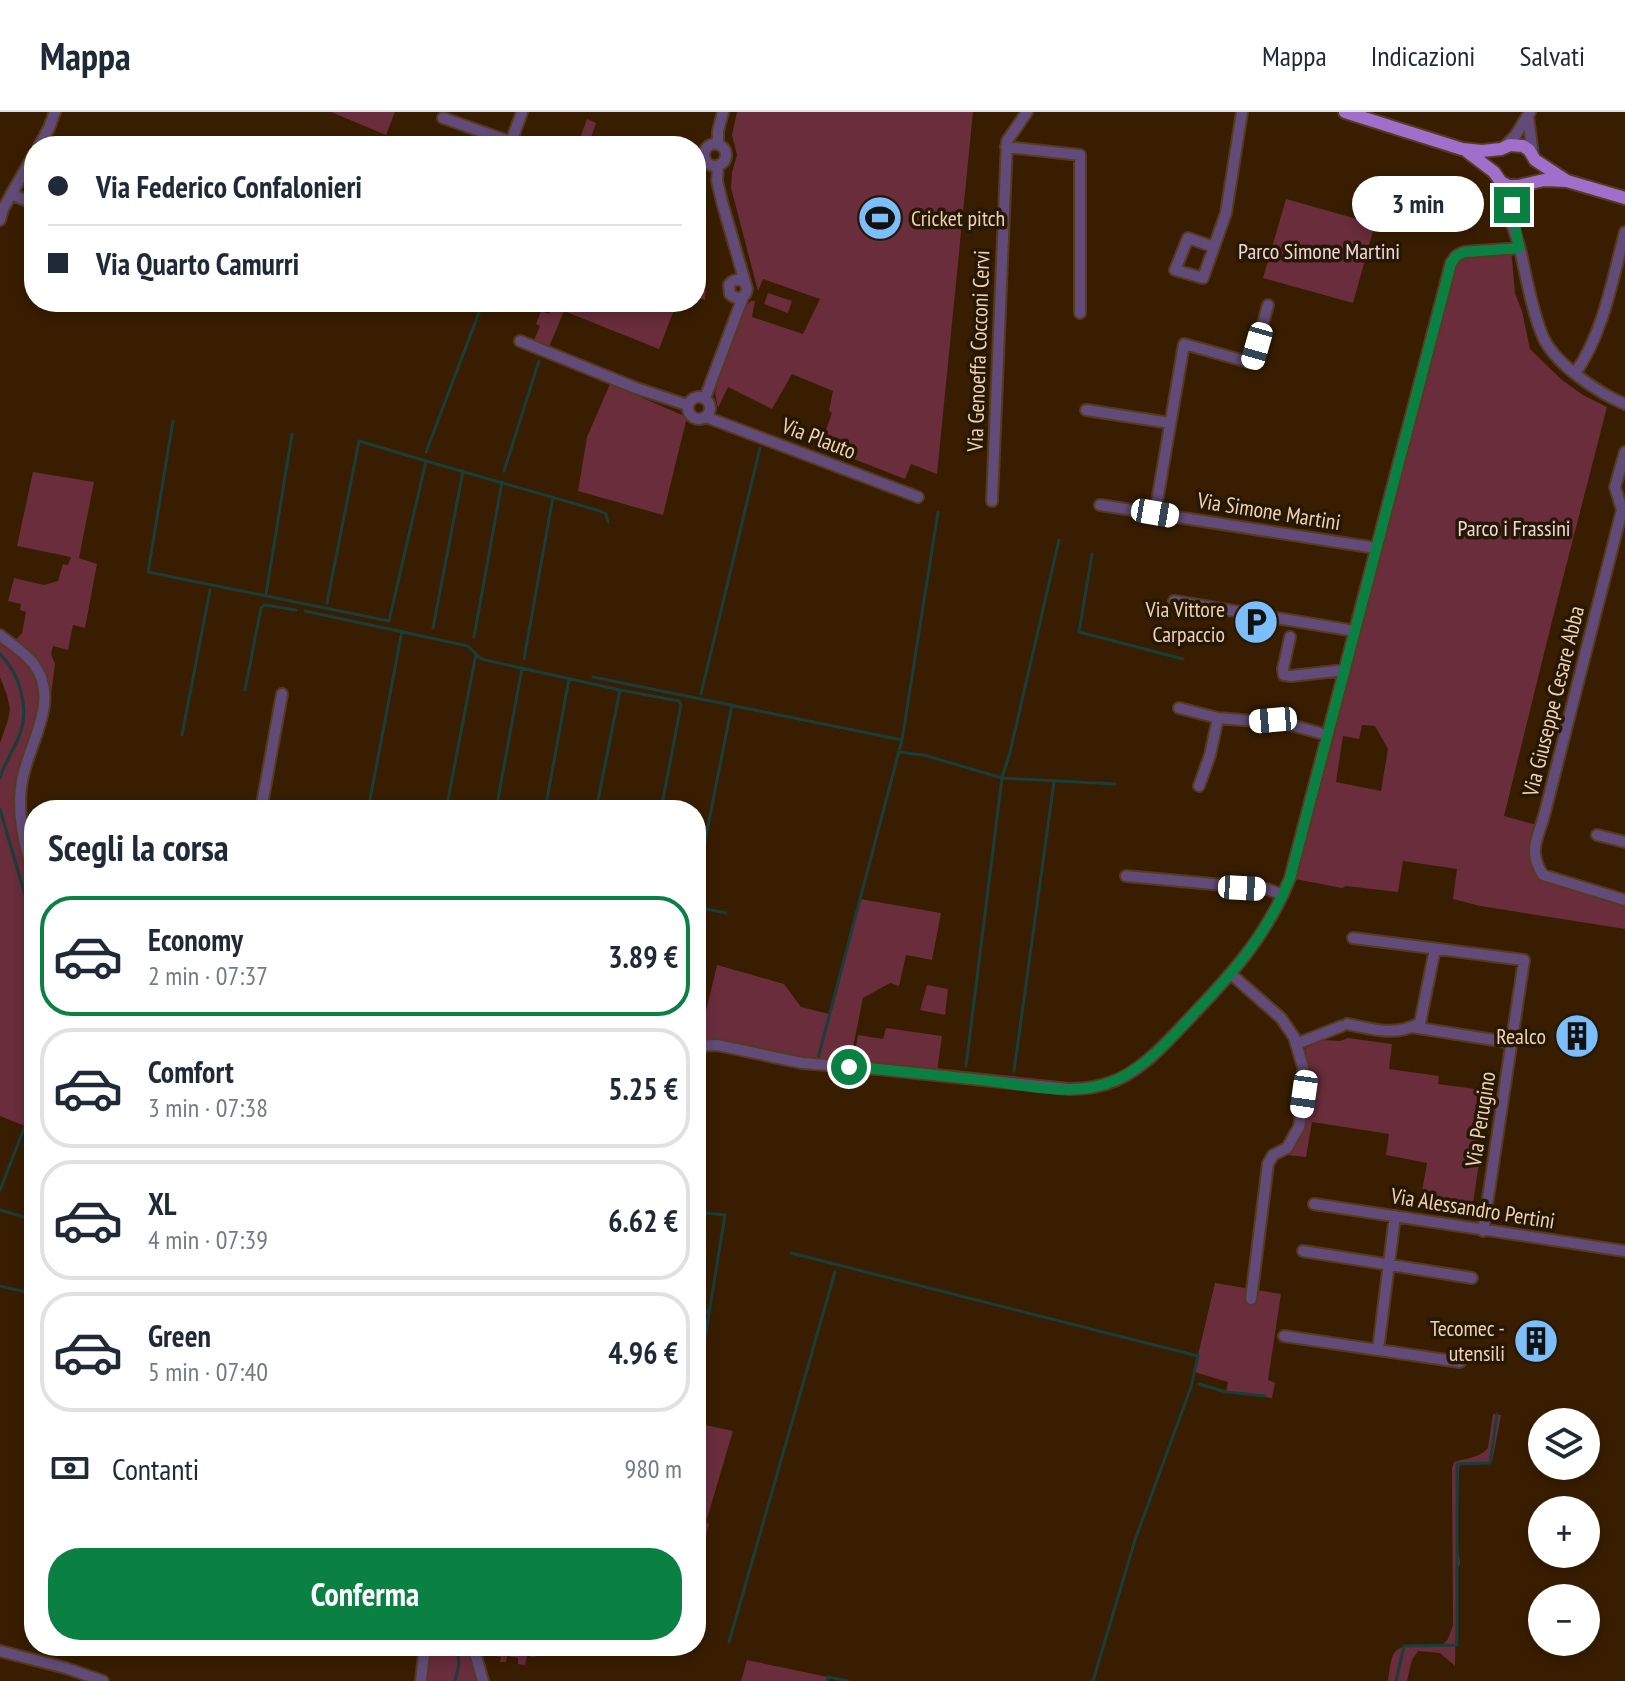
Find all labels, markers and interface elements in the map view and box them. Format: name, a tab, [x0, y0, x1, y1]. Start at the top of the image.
text: Mappa	[40, 31, 131, 80]
text: Mappa	[1262, 37, 1327, 74]
text: Indicazioni	[1371, 37, 1475, 74]
text: Salvati	[1519, 37, 1585, 74]
text: Via Federico Confalonieri	[96, 167, 362, 206]
callout: 3 min	[1352, 177, 1484, 233]
text: 3 min	[1392, 187, 1444, 220]
route end	[1494, 187, 1530, 223]
sports icon: Cricket pitch	[856, 194, 904, 242]
place label: Cricket pitch	[911, 204, 1005, 232]
park label: Parco Simone Martini	[1238, 237, 1400, 265]
text: Via Quarto Camurri	[96, 244, 299, 283]
street label: Via Genoeffa Cocconi Cervi	[960, 250, 996, 453]
car	[1239, 320, 1275, 372]
street label: Via Plauto	[777, 411, 860, 465]
street label: Via Simone Martini	[1194, 486, 1343, 536]
car	[1129, 497, 1181, 529]
park label: Parco i Frassini	[1457, 514, 1571, 542]
place label: Via Vittore Carpaccio	[1145, 595, 1225, 648]
parking icon: Via Vittore Carpaccio	[1232, 598, 1280, 646]
street label: Via Giuseppe Cesare Abba	[1516, 603, 1590, 800]
car	[1248, 706, 1298, 734]
text: Scegli la corsa	[48, 824, 229, 871]
car	[1217, 875, 1267, 901]
icon: car	[52, 920, 124, 992]
text: Economy	[148, 920, 243, 959]
text: 3.89 €	[608, 937, 678, 976]
text: 2 min · 07:37	[148, 959, 268, 992]
building icon: Realco	[1553, 1012, 1601, 1060]
place label: Realco	[1496, 1022, 1546, 1050]
route start	[831, 1049, 867, 1085]
icon: car	[52, 1052, 124, 1124]
text: Comfort	[148, 1052, 234, 1091]
text: 5.25 €	[608, 1069, 678, 1108]
car	[1289, 1069, 1319, 1119]
street label: Via Perugino	[1459, 1069, 1501, 1169]
text: 3 min · 07:38	[148, 1091, 268, 1124]
street label: Via Alessandro Pertini	[1388, 1181, 1557, 1235]
icon: car	[52, 1184, 124, 1256]
text: XL	[148, 1184, 177, 1223]
text: 6.62 €	[608, 1201, 678, 1240]
text: 4 min · 07:39	[148, 1223, 268, 1256]
place label: Tecomec - utensili	[1430, 1314, 1505, 1367]
icon: car	[52, 1316, 124, 1388]
text: Green	[148, 1316, 211, 1355]
building icon: Tecomec - utensili	[1512, 1317, 1560, 1365]
text: 4.96 €	[608, 1333, 678, 1372]
text: 5 min · 07:40	[148, 1355, 268, 1388]
map controls	[1528, 1408, 1600, 1656]
button: layers	[1528, 1408, 1600, 1480]
icon: cash	[48, 1446, 92, 1490]
text: Contanti	[112, 1449, 199, 1488]
text: 980 m	[624, 1452, 682, 1485]
button: +	[1528, 1496, 1600, 1568]
button: Conferma	[48, 1548, 682, 1640]
button: −	[1528, 1584, 1600, 1656]

